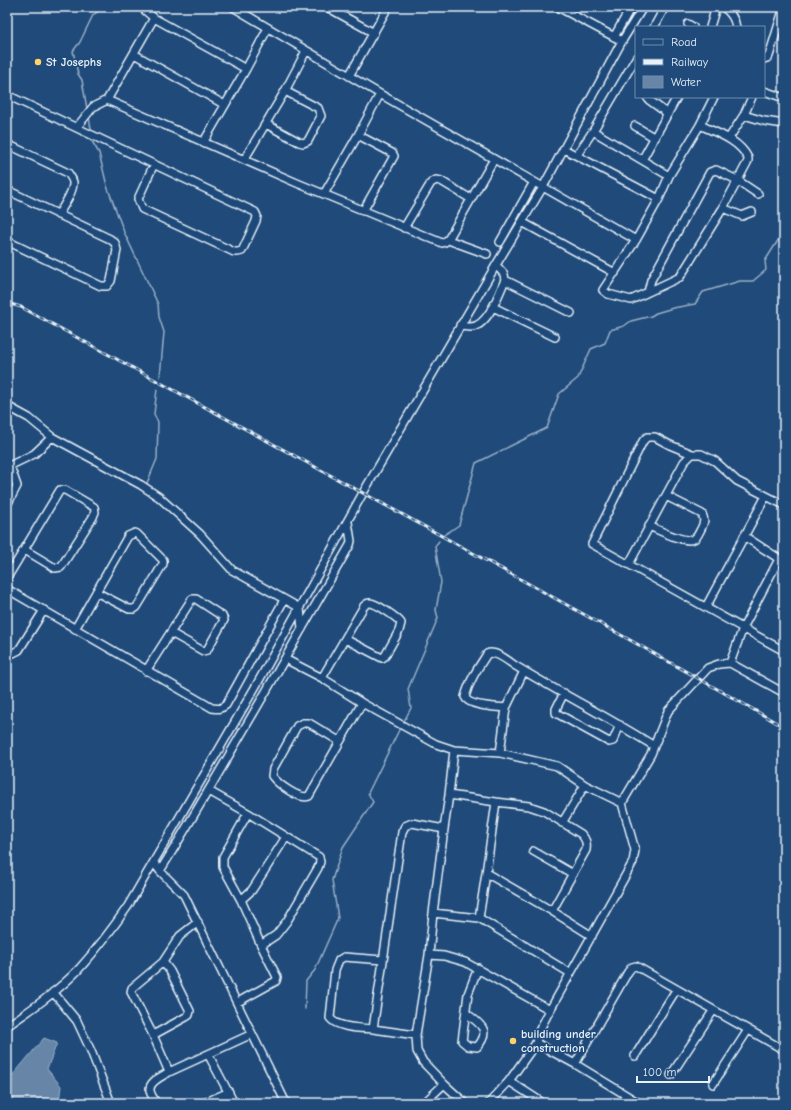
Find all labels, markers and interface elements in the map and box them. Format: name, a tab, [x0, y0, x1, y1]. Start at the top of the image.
legend	[635, 26, 765, 98]
text: Road	[671, 35, 697, 49]
place label: St Josephs	[46, 55, 101, 69]
text: Railway	[671, 55, 709, 69]
marker: St Josephs	[33, 57, 43, 67]
text: Water	[671, 75, 701, 89]
place label: building under construction	[521, 1027, 596, 1055]
marker: building under construction	[508, 1036, 518, 1046]
scale bar	[637, 1058, 709, 1084]
text: 100 m	[643, 1065, 676, 1079]

